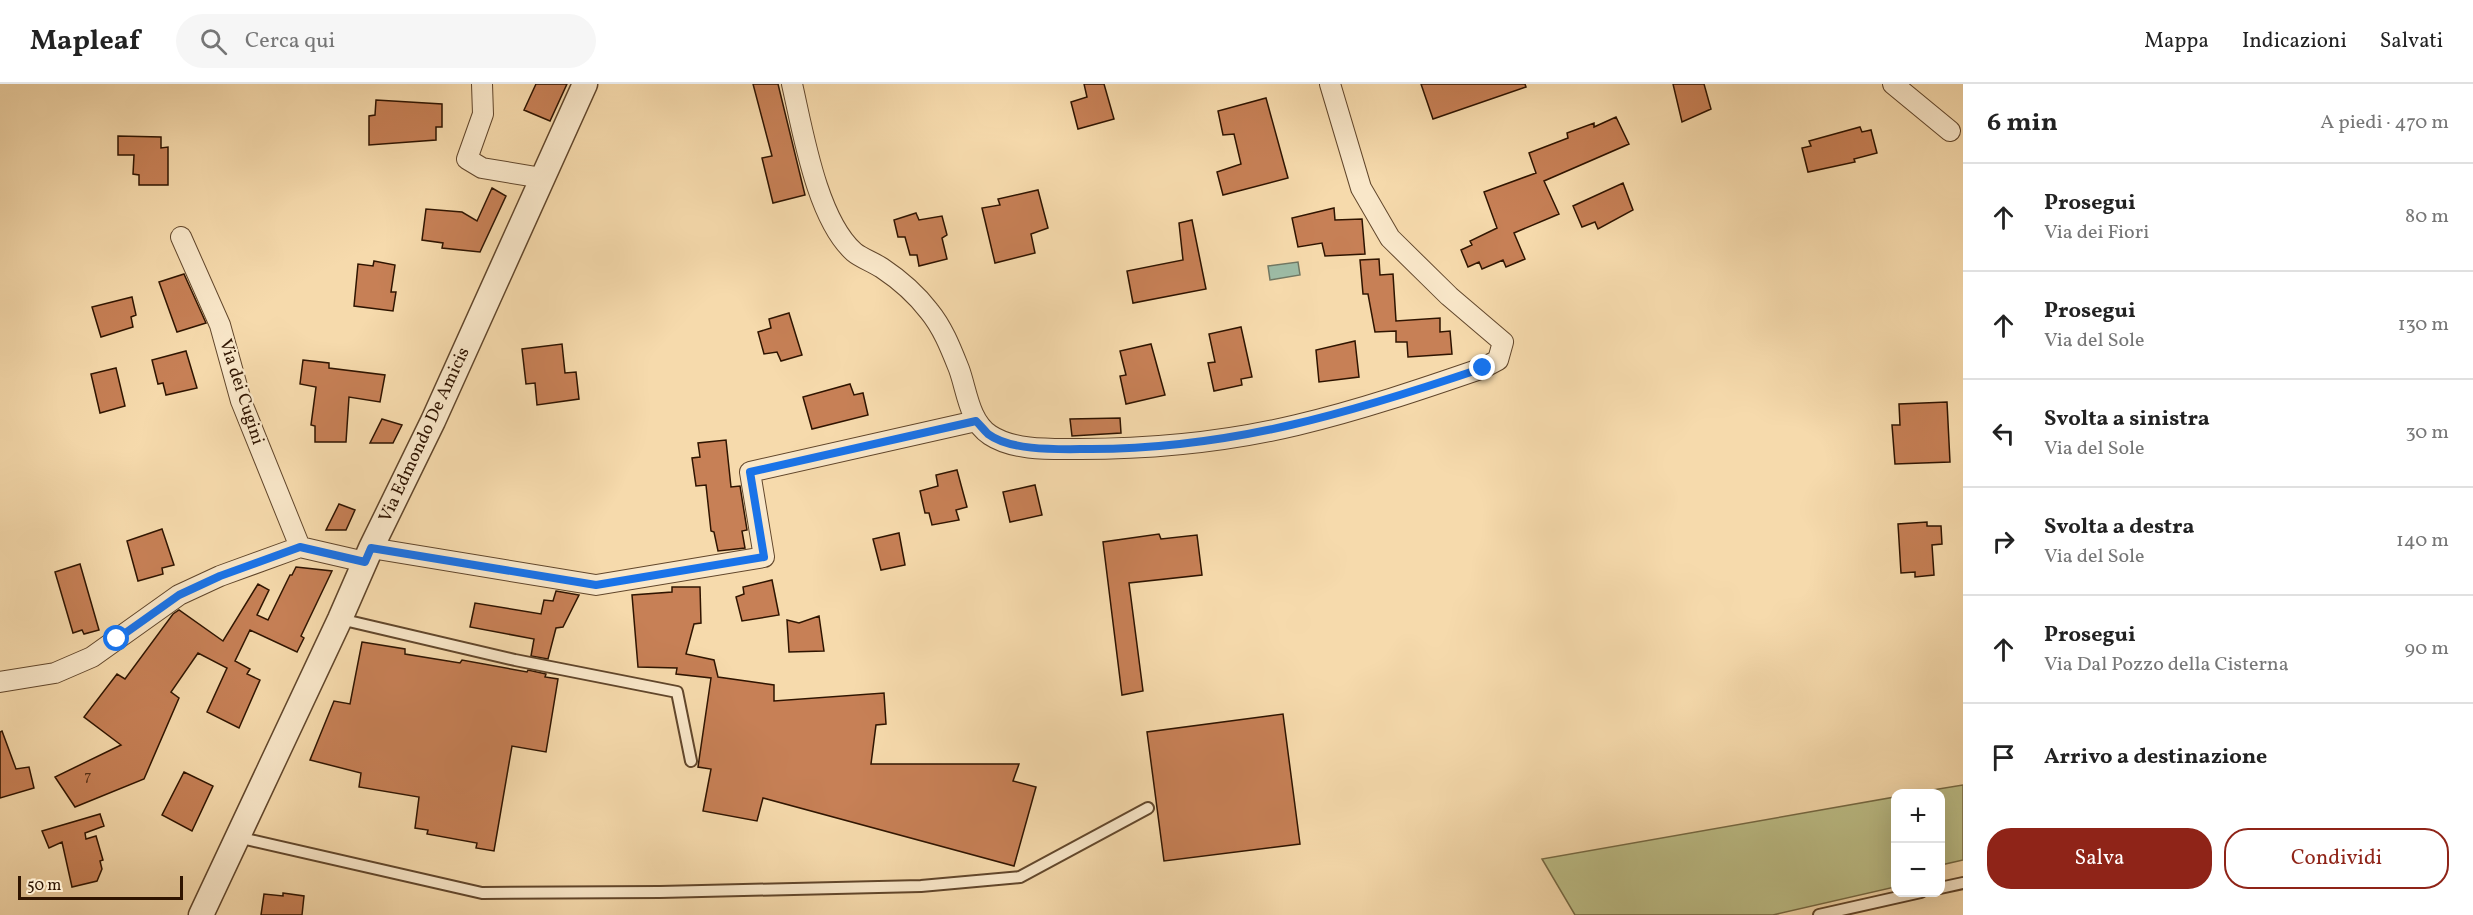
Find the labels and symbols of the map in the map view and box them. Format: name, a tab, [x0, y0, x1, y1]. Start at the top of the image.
street label: Via dei Cugini	[212, 336, 270, 448]
street label: Via Edmondo De Amicis	[373, 343, 477, 527]
route end	[1469, 354, 1495, 380]
route start	[103, 625, 129, 651]
house number: 7	[84, 766, 92, 787]
scale bar	[18, 873, 183, 900]

